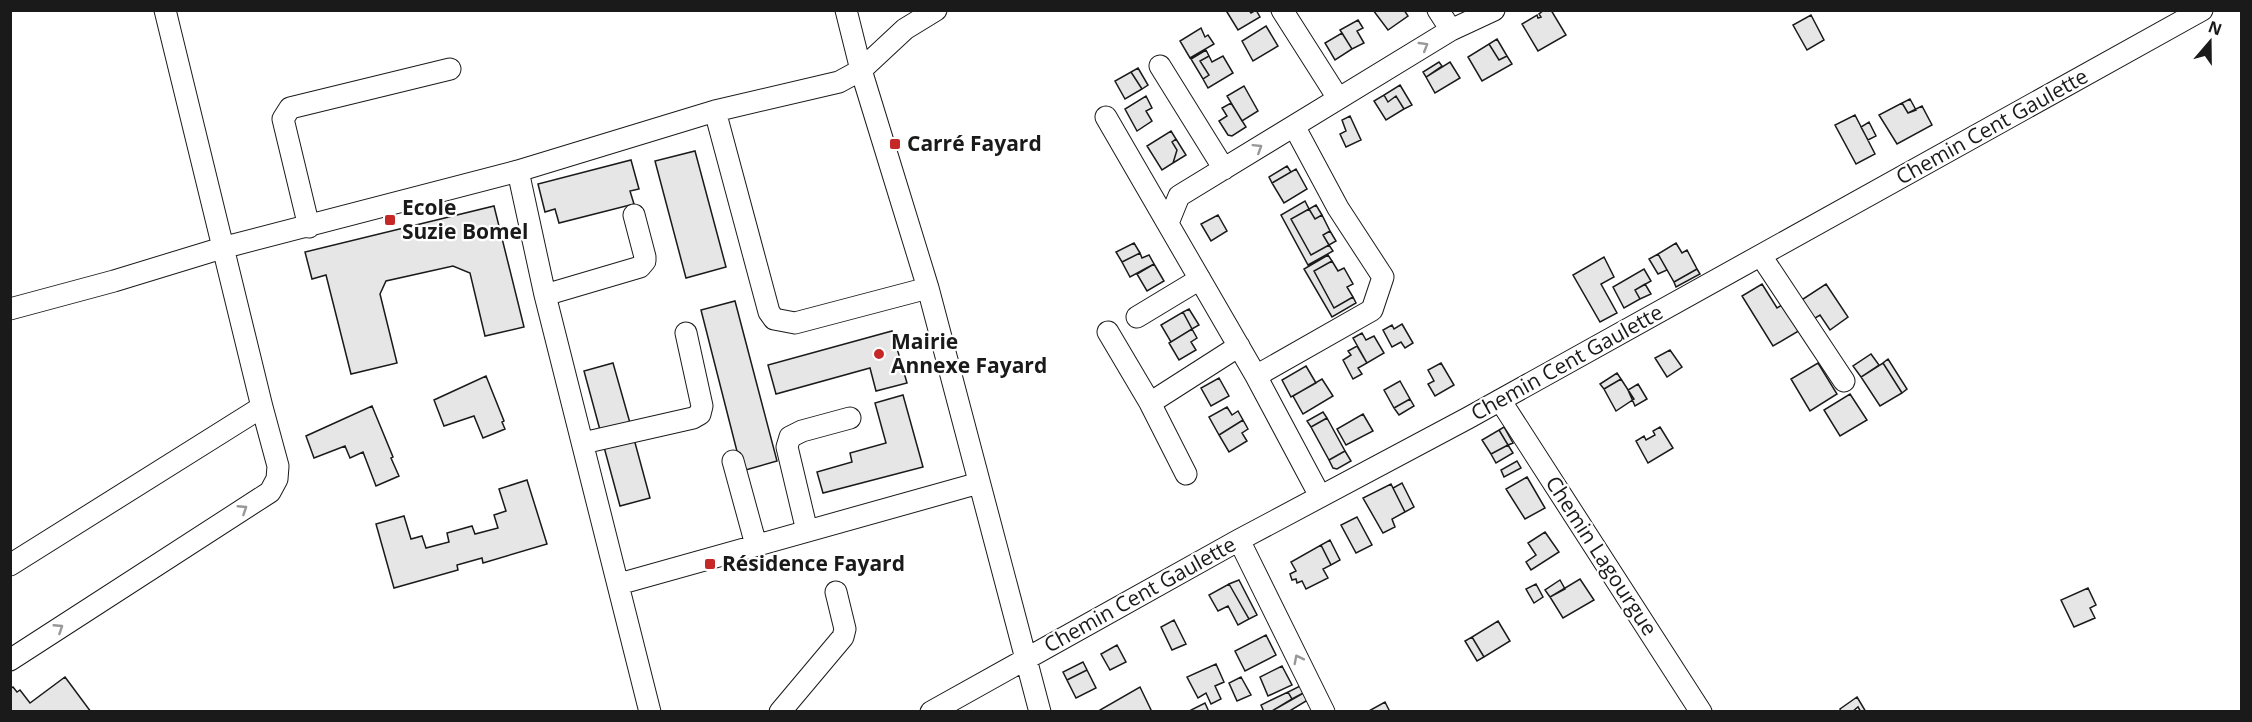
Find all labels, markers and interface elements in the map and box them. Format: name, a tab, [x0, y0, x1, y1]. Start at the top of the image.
north arrow	[2180, 12, 2240, 72]
text: N	[2205, 15, 2225, 40]
one-way arrow	[1418, 42, 1428, 53]
street label: Chemin Cent Gaulette	[1890, 62, 2093, 191]
place label: Carré Fayard	[907, 129, 1042, 157]
marker: Carré Fayard	[888, 137, 902, 151]
one-way arrow	[1251, 144, 1262, 155]
place label: Ecole Suzie Bomel	[402, 193, 528, 245]
marker: Ecole Suzie Bomel	[383, 213, 397, 227]
street label: Chemin Cent Gaulette	[1465, 298, 1668, 427]
place label: Mairie Annexe Fayard	[891, 327, 1047, 379]
marker: Mairie Annexe Fayard	[872, 347, 886, 361]
street label: Chemin Lagourgue	[1540, 470, 1664, 641]
one-way arrow	[237, 504, 247, 516]
street label: Chemin Cent Gaulette	[1038, 530, 1241, 659]
place label: Résidence Fayard	[722, 549, 905, 577]
marker: Résidence Fayard	[703, 557, 717, 571]
one-way arrow	[53, 624, 64, 635]
one-way arrow	[1294, 655, 1306, 666]

